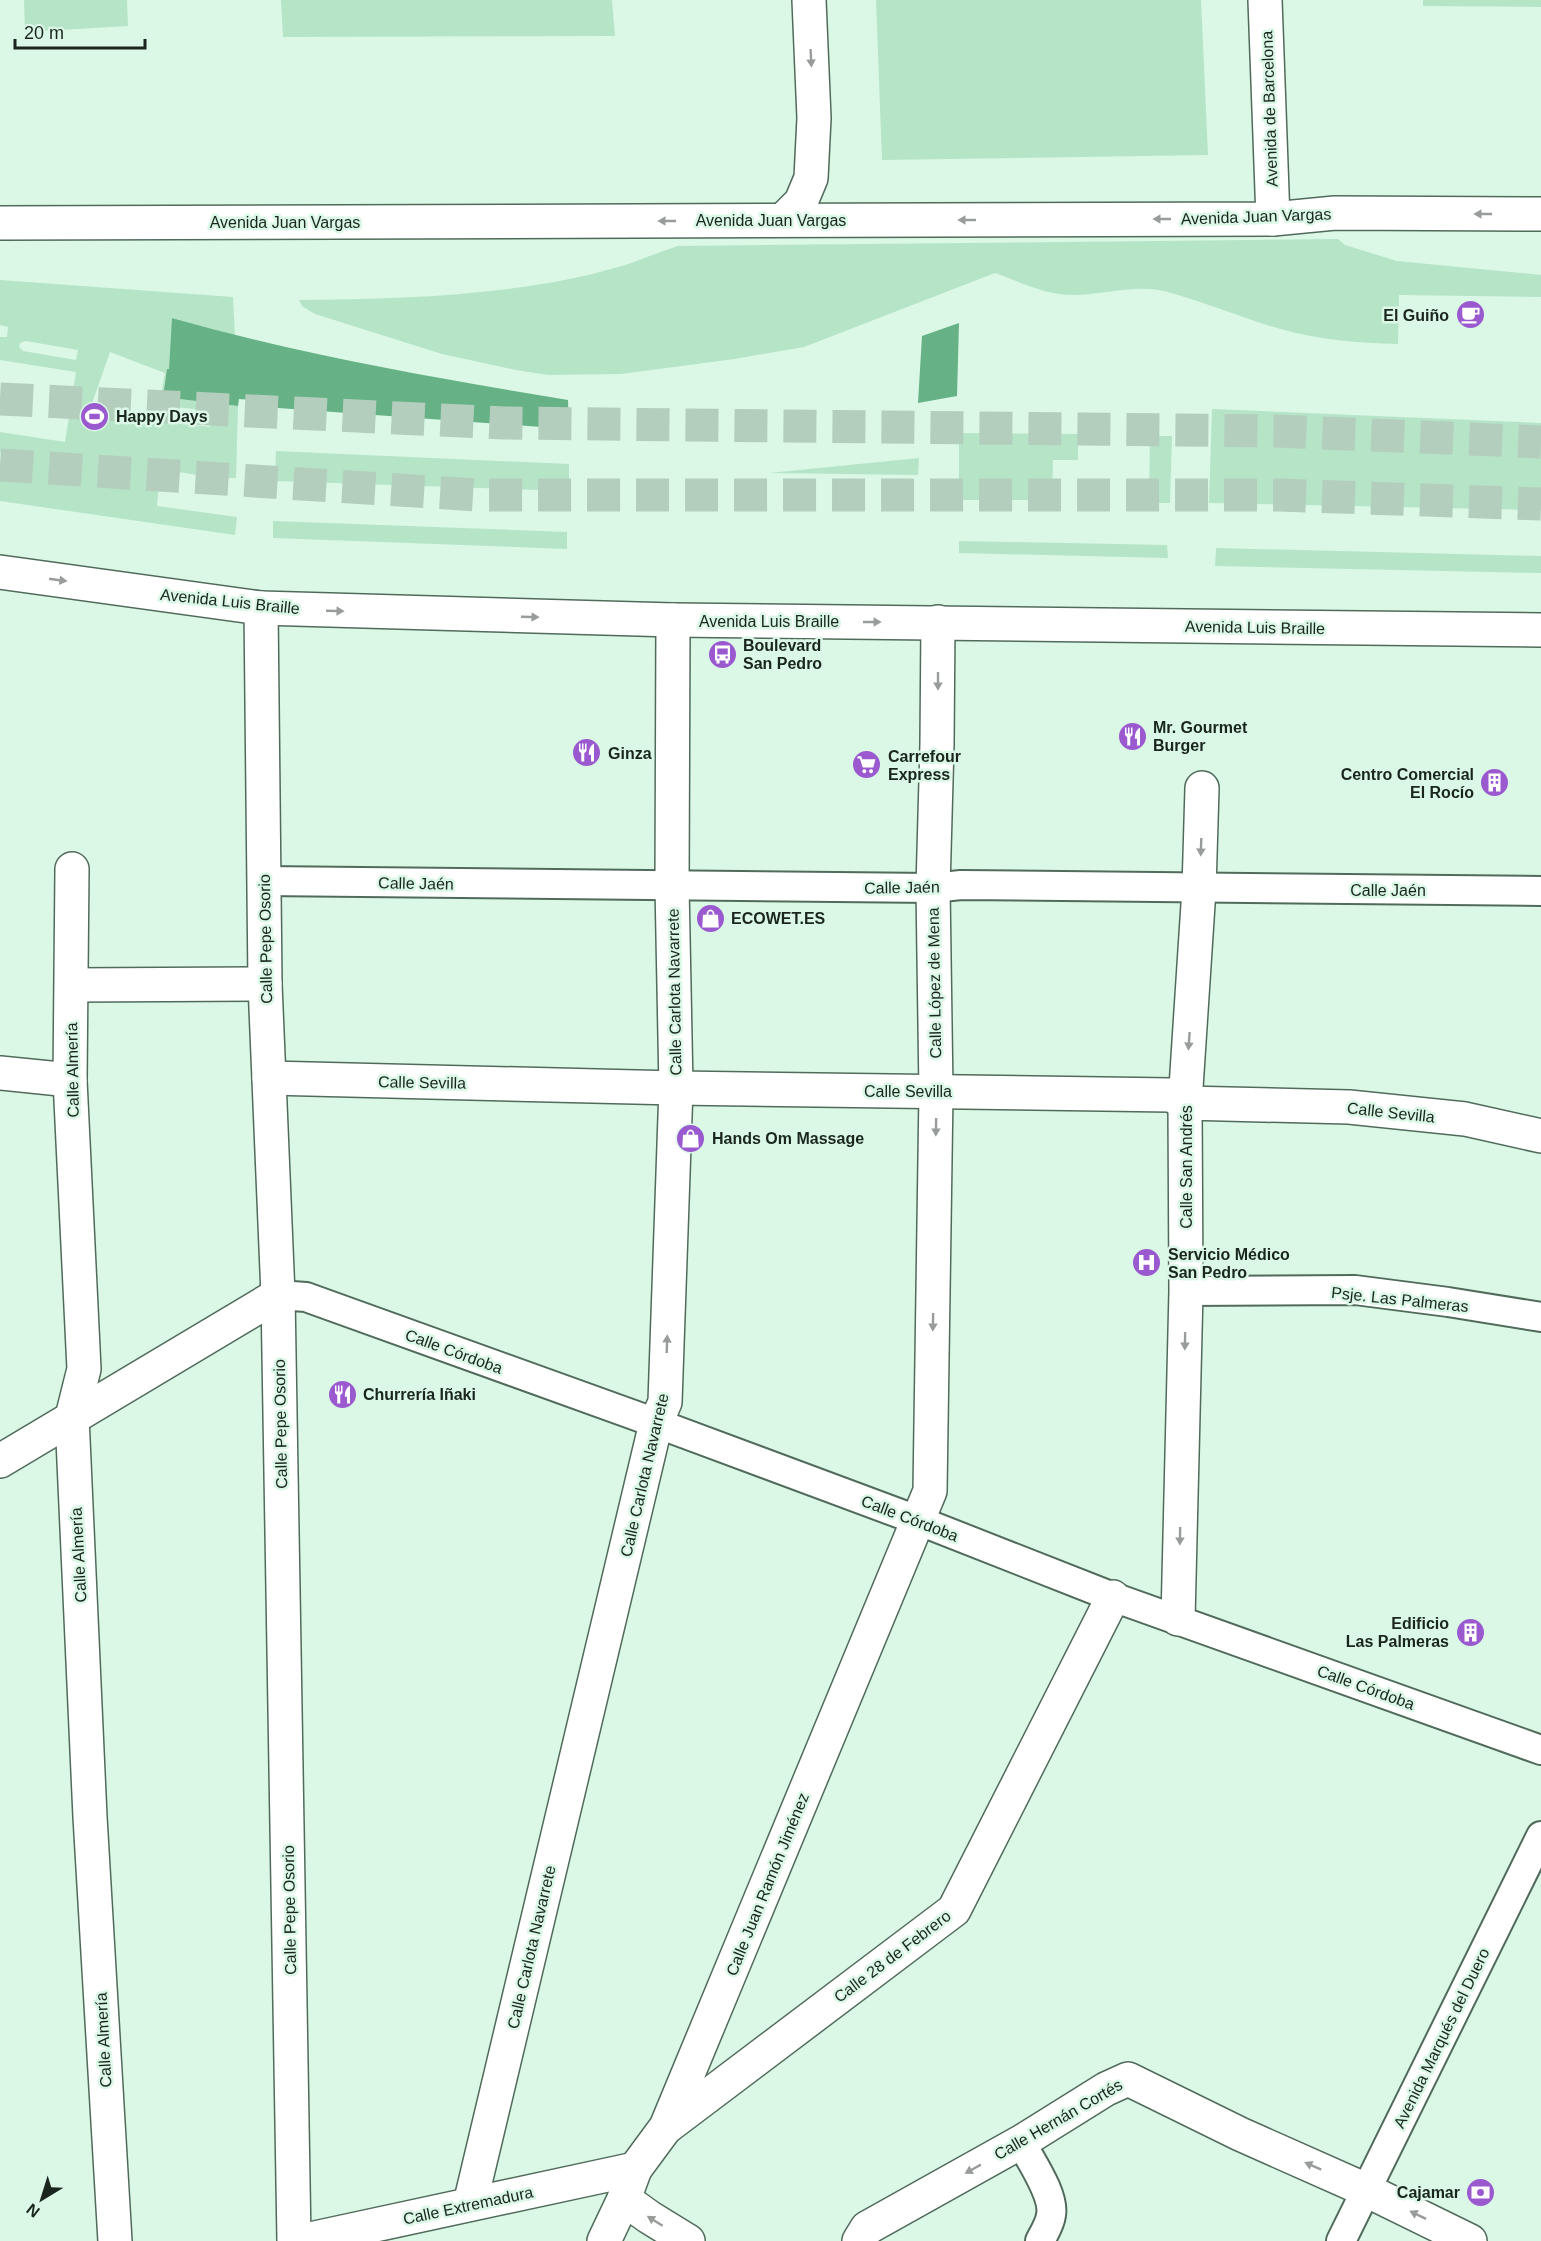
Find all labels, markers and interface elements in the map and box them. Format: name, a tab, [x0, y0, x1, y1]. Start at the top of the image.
scale bar	[15, 12, 146, 50]
text: 20 m	[24, 23, 64, 43]
street label: Avenida de Barcelona	[1258, 30, 1281, 187]
one-way arrow	[807, 49, 816, 68]
street label: Avenida Juan Vargas	[1180, 205, 1332, 228]
one-way arrow	[1473, 209, 1492, 219]
street label: Avenida Juan Vargas	[696, 212, 846, 229]
street label: Avenida Juan Vargas	[210, 214, 360, 231]
one-way arrow	[1152, 214, 1171, 224]
one-way arrow	[957, 215, 976, 225]
one-way arrow	[657, 216, 676, 225]
cafe icon: El Guiño	[1454, 299, 1486, 331]
place label: El Guiño	[1383, 307, 1449, 324]
sports icon: Happy Days	[79, 400, 111, 432]
place label: Happy Days	[116, 408, 208, 425]
one-way arrow	[49, 575, 68, 584]
street label: Avenida Luis Braille	[159, 586, 301, 617]
one-way arrow	[325, 606, 344, 615]
one-way arrow	[520, 612, 539, 622]
street label: Avenida Luis Braille	[699, 613, 839, 630]
one-way arrow	[862, 617, 881, 627]
street label: Avenida Luis Braille	[1185, 618, 1325, 637]
place label: Boulevard San Pedro	[743, 637, 822, 672]
bus stop icon: Boulevard San Pedro	[706, 638, 738, 670]
one-way arrow	[933, 671, 943, 690]
place label: Mr. Gourmet Burger	[1153, 719, 1248, 754]
restaurant icon: Mr. Gourmet Burger	[1116, 720, 1148, 752]
restaurant icon: Ginza	[571, 737, 603, 769]
place label: Ginza	[608, 745, 652, 762]
place label: Carrefour Express	[888, 748, 961, 783]
supermarket icon: Carrefour Express	[851, 749, 883, 781]
place label: Centro Comercial El Rocío	[1341, 766, 1474, 801]
building icon: Centro Comercial El Rocío	[1479, 767, 1511, 799]
one-way arrow	[1196, 837, 1205, 856]
street label: Calle Pepe Osorio	[256, 874, 275, 1004]
street label: Calle Jaén	[378, 874, 454, 893]
street label: Calle Jaén	[864, 878, 940, 897]
street label: Calle Jaén	[1350, 882, 1426, 899]
shop icon: ECOWET.ES	[694, 902, 726, 934]
street label: Calle López de Mena	[925, 907, 944, 1059]
street label: Calle Carlota Navarrete	[665, 908, 684, 1076]
place label: ECOWET.ES	[731, 910, 826, 927]
street label: Calle Almería	[63, 1022, 82, 1118]
one-way arrow	[1184, 1032, 1194, 1051]
street label: Calle Sevilla	[378, 1073, 466, 1092]
street label: Calle Sevilla	[864, 1083, 952, 1100]
street label: Calle Sevilla	[1346, 1099, 1436, 1126]
street label: Calle San Andrés	[1178, 1105, 1195, 1229]
one-way arrow	[931, 1118, 941, 1137]
shop icon: Hands Om Massage	[675, 1122, 707, 1154]
place label: Hands Om Massage	[712, 1130, 864, 1147]
place label: Servicio Médico San Pedro	[1168, 1246, 1290, 1281]
hospital icon: Servicio Médico San Pedro	[1131, 1247, 1163, 1279]
street label: Psje. Las Palmeras	[1331, 1284, 1469, 1315]
one-way arrow	[928, 1313, 938, 1332]
street label: Calle Córdoba	[403, 1326, 505, 1377]
one-way arrow	[1180, 1332, 1189, 1351]
one-way arrow	[662, 1334, 671, 1353]
street label: Calle Pepe Osorio	[271, 1359, 290, 1489]
restaurant icon: Churrería Iñaki	[326, 1378, 358, 1410]
place label: Churrería Iñaki	[363, 1386, 476, 1403]
street label: Calle Carlota Navarrete	[617, 1392, 672, 1558]
street label: Calle Córdoba	[859, 1492, 961, 1545]
street label: Calle Almería	[68, 1507, 89, 1603]
one-way arrow	[1176, 1527, 1185, 1546]
place label: Edificio Las Palmeras	[1346, 1615, 1449, 1650]
building icon: Edificio Las Palmeras	[1454, 1616, 1486, 1648]
street label: Calle Córdoba	[1315, 1662, 1417, 1713]
street label: Calle Juan Ramón Jiménez	[723, 1790, 812, 1978]
street label: Calle Pepe Osorio	[280, 1845, 299, 1975]
street label: Calle Carlota Navarrete	[504, 1864, 559, 2030]
street label: Calle 28 de Febrero	[831, 1907, 954, 2006]
street label: Avenida Marqués del Duero	[1390, 1945, 1493, 2131]
street label: Calle Almería	[93, 1992, 114, 2088]
street label: Calle Hernán Cortés	[991, 2076, 1125, 2163]
one-way arrow	[1303, 2161, 1321, 2171]
one-way arrow	[964, 2163, 981, 2173]
north arrow	[12, 2169, 72, 2229]
bank icon: Cajamar	[1465, 2176, 1497, 2208]
street label: Calle Extremadura	[402, 2183, 535, 2228]
place label: Cajamar	[1397, 2184, 1460, 2201]
text: N	[23, 2200, 43, 2221]
one-way arrow	[1409, 2211, 1427, 2221]
one-way arrow	[647, 2216, 663, 2227]

